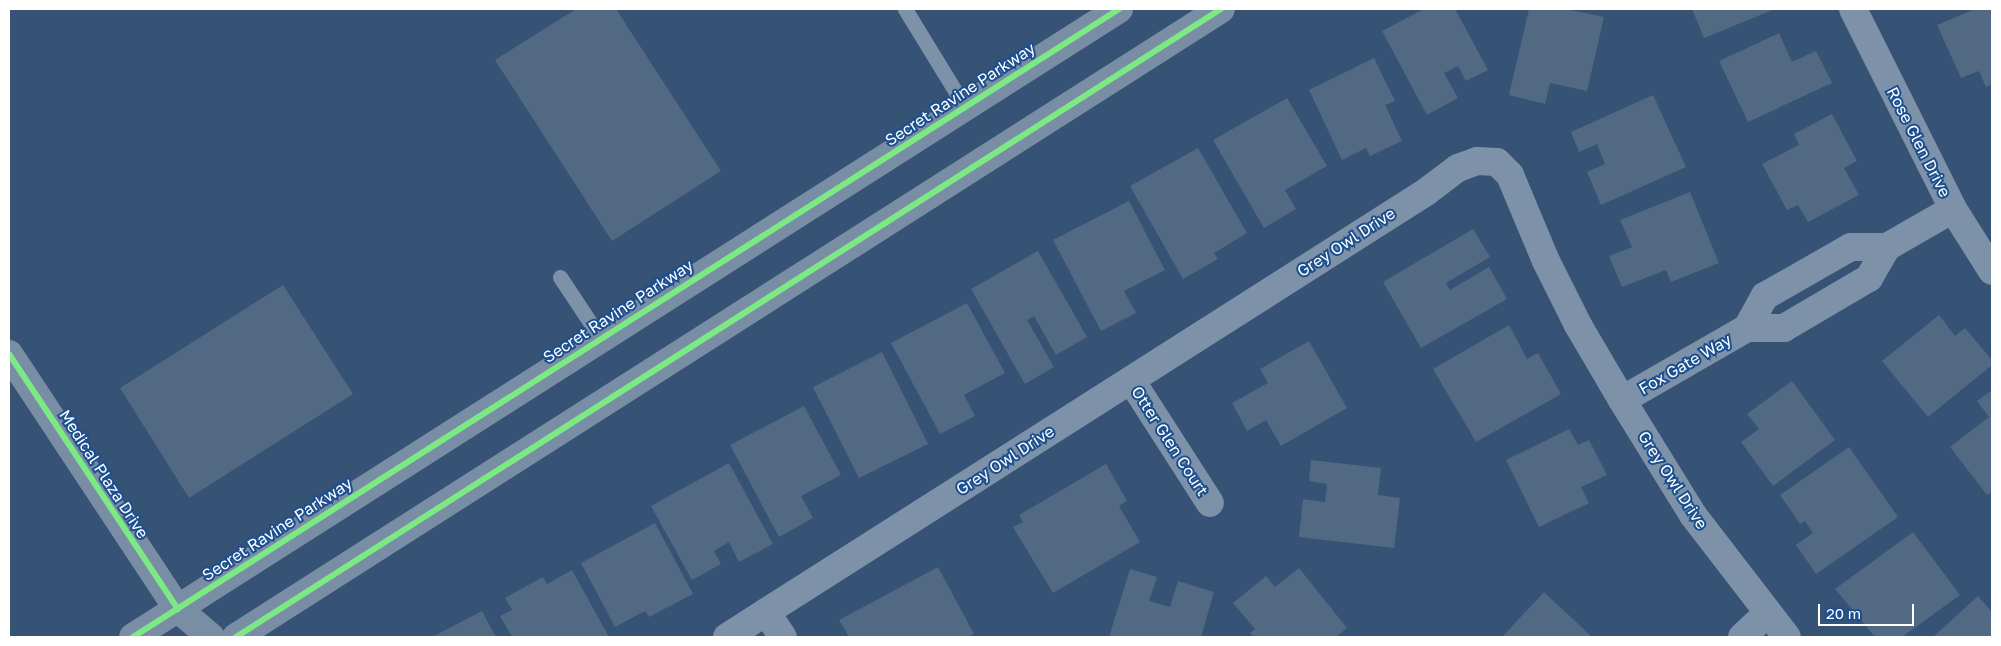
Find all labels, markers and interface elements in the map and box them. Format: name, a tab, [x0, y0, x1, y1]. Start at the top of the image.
street label: Secret Ravine Parkway	[881, 38, 1039, 150]
street label: Rose Glen Drive	[1883, 84, 1955, 200]
street label: Grey Owl Drive	[1293, 203, 1399, 281]
street label: Secret Ravine Parkway	[539, 255, 697, 367]
street label: Fox Gate Way	[1635, 330, 1735, 398]
street label: Otter Glen Court	[1128, 383, 1212, 499]
street label: Medical Plaza Drive	[55, 406, 153, 542]
street label: Grey Owl Drive	[952, 421, 1058, 499]
street label: Grey Owl Drive	[1634, 427, 1712, 533]
street label: Secret Ravine Parkway	[198, 473, 356, 585]
scale bar	[1821, 594, 1917, 626]
text: 20 m	[1826, 604, 1861, 622]

